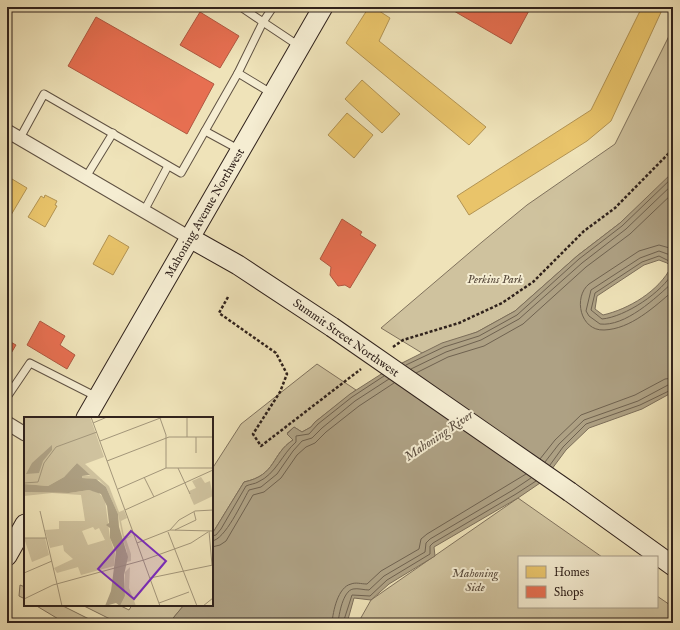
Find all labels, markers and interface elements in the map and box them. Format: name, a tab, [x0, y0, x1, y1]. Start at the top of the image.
street label: Mahoning Avenue Northwest	[161, 145, 248, 280]
park label: Perkins Park	[467, 272, 523, 287]
street label: Summit Street Northwest	[290, 296, 402, 380]
water label: Mahoning River	[401, 406, 478, 466]
inset map	[24, 417, 213, 606]
legend	[518, 556, 658, 608]
text: Homes	[554, 565, 590, 580]
park label: Mahoning Side	[452, 566, 498, 595]
text: Shops	[554, 585, 584, 601]

